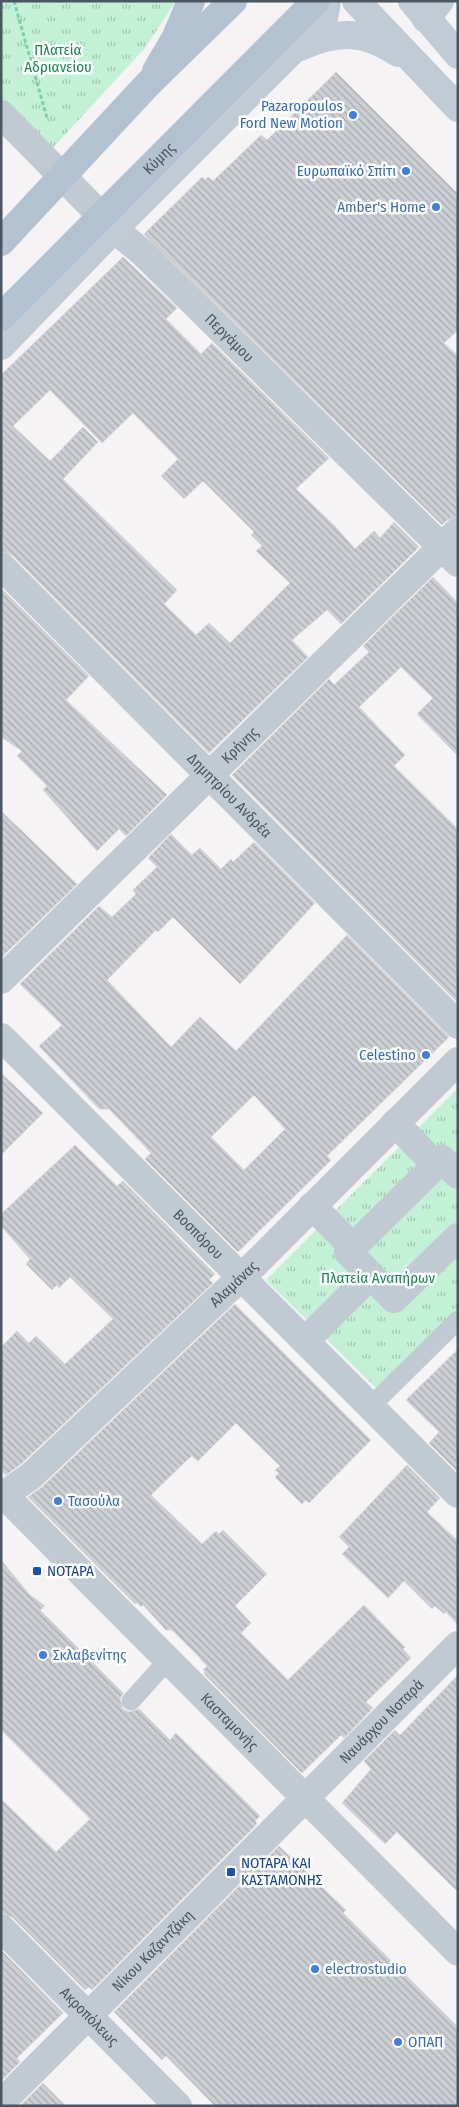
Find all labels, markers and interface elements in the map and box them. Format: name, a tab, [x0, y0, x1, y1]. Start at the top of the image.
park label: Πλατεία Αδριανείου	[24, 41, 92, 76]
place label: Pazaropoulos Ford New Motion	[240, 97, 343, 132]
marker: Pazaropoulos Ford New Motion	[347, 109, 359, 121]
street label: Κύμης	[139, 138, 179, 178]
place label: Ευρωπαϊκό Σπίτι	[297, 162, 396, 180]
marker: Ευρωπαϊκό Σπίτι	[400, 165, 412, 177]
place label: Amber's Home	[337, 198, 426, 216]
marker: Amber's Home	[430, 201, 442, 213]
street label: Περγάμου	[201, 310, 258, 366]
street label: Κρήνης	[218, 723, 263, 767]
street label: Δημητρίου Ανδρέα	[183, 749, 276, 842]
place label: Celestino	[359, 1046, 416, 1064]
marker: Celestino	[420, 1049, 432, 1061]
street label: Βοσπόρου	[170, 1206, 227, 1263]
street label: Αλαμάνας	[206, 1257, 262, 1311]
park label: Πλατεία Αναπήρων	[321, 1269, 436, 1287]
place label: Τασούλα	[68, 1492, 120, 1510]
marker: Τασούλα	[52, 1495, 64, 1507]
place label: ΝΟΤΑΡΑ	[47, 1562, 94, 1580]
marker: ΝΟΤΑΡΑ	[31, 1565, 43, 1577]
place label: Σκλαβενίτης	[53, 1646, 127, 1664]
marker: Σκλαβενίτης	[37, 1649, 49, 1661]
street label: Ναυάρχου Νοταρά	[336, 1675, 428, 1767]
street label: Κασταμονής	[197, 1689, 262, 1755]
place label: ΝΟΤΑΡΑ ΚΑΙ ΚΑΣΤΑΜΟΝΗΣ	[241, 1854, 323, 1889]
marker: ΝΟΤΑΡΑ ΚΑΙ ΚΑΣΤΑΜΟΝΗΣ	[225, 1866, 237, 1878]
street label: Νίκου Καζαντζάκη	[108, 1906, 197, 1995]
place label: electrostudio	[325, 1960, 407, 1978]
marker: electrostudio	[309, 1963, 321, 1975]
street label: Ακροπόλεως	[56, 1983, 123, 2050]
place label: ΟΠΑΠ	[408, 2033, 443, 2051]
marker: ΟΠΑΠ	[392, 2036, 404, 2048]

